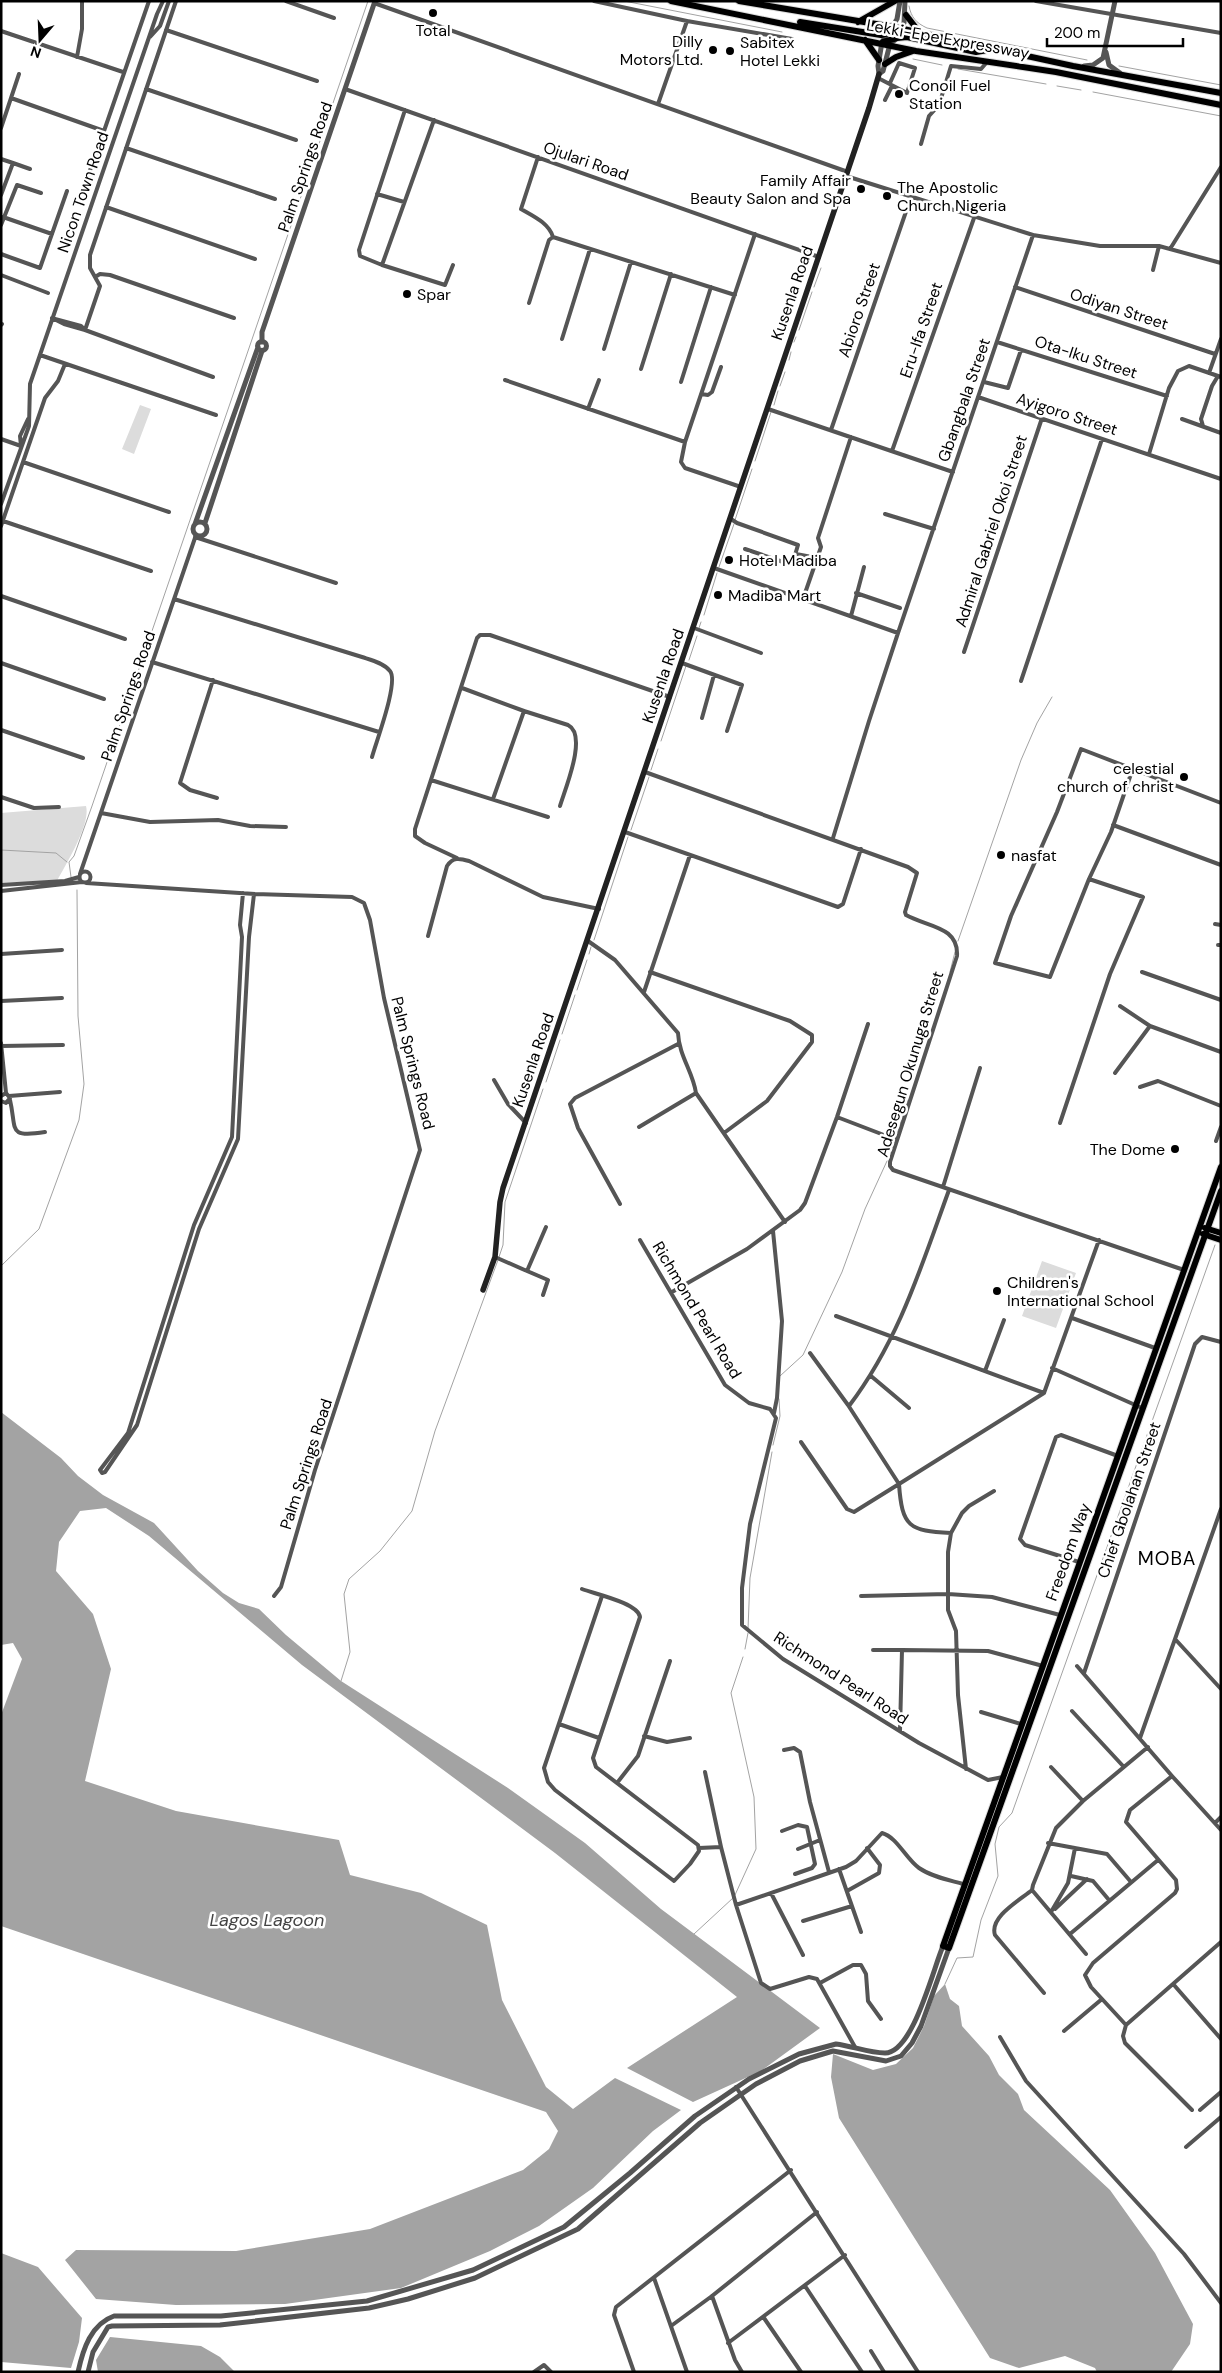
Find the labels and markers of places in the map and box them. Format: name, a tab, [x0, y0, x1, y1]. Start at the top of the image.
marker: Total	[427, 7, 439, 19]
place label: Total	[415, 20, 451, 41]
place label: Dilly Motors Ltd.	[620, 31, 703, 70]
place label: Sabitex Hotel Lekki	[740, 32, 820, 71]
marker: Dilly Motors Ltd.	[707, 44, 719, 56]
marker: Sabitex Hotel Lekki	[724, 45, 736, 57]
place label: Conoil Fuel Station	[909, 75, 991, 114]
marker: Conoil Fuel Station	[893, 88, 905, 100]
place label: Family Affair Beauty Salon and Spa	[690, 170, 851, 209]
place label: The Apostolic Church Nigeria	[897, 177, 1006, 216]
marker: Family Affair Beauty Salon and Spa	[855, 183, 867, 195]
marker: The Apostolic Church Nigeria	[881, 190, 893, 202]
place label: Spar	[417, 284, 451, 305]
marker: Spar	[401, 288, 413, 300]
place label: Hotel Madiba	[739, 550, 837, 571]
marker: Hotel Madiba	[723, 554, 735, 566]
place label: Madiba Mart	[728, 585, 821, 606]
marker: Madiba Mart	[712, 589, 724, 601]
place label: celestial church of christ	[1057, 758, 1174, 797]
marker: celestial church of christ	[1178, 771, 1190, 783]
place label: nasfat	[1011, 845, 1057, 866]
marker: nasfat	[995, 849, 1007, 861]
place label: The Dome	[1090, 1139, 1165, 1160]
marker: The Dome	[1169, 1143, 1181, 1155]
place label: Children's International School	[1007, 1272, 1154, 1311]
marker: Children's International School	[991, 1285, 1003, 1297]

